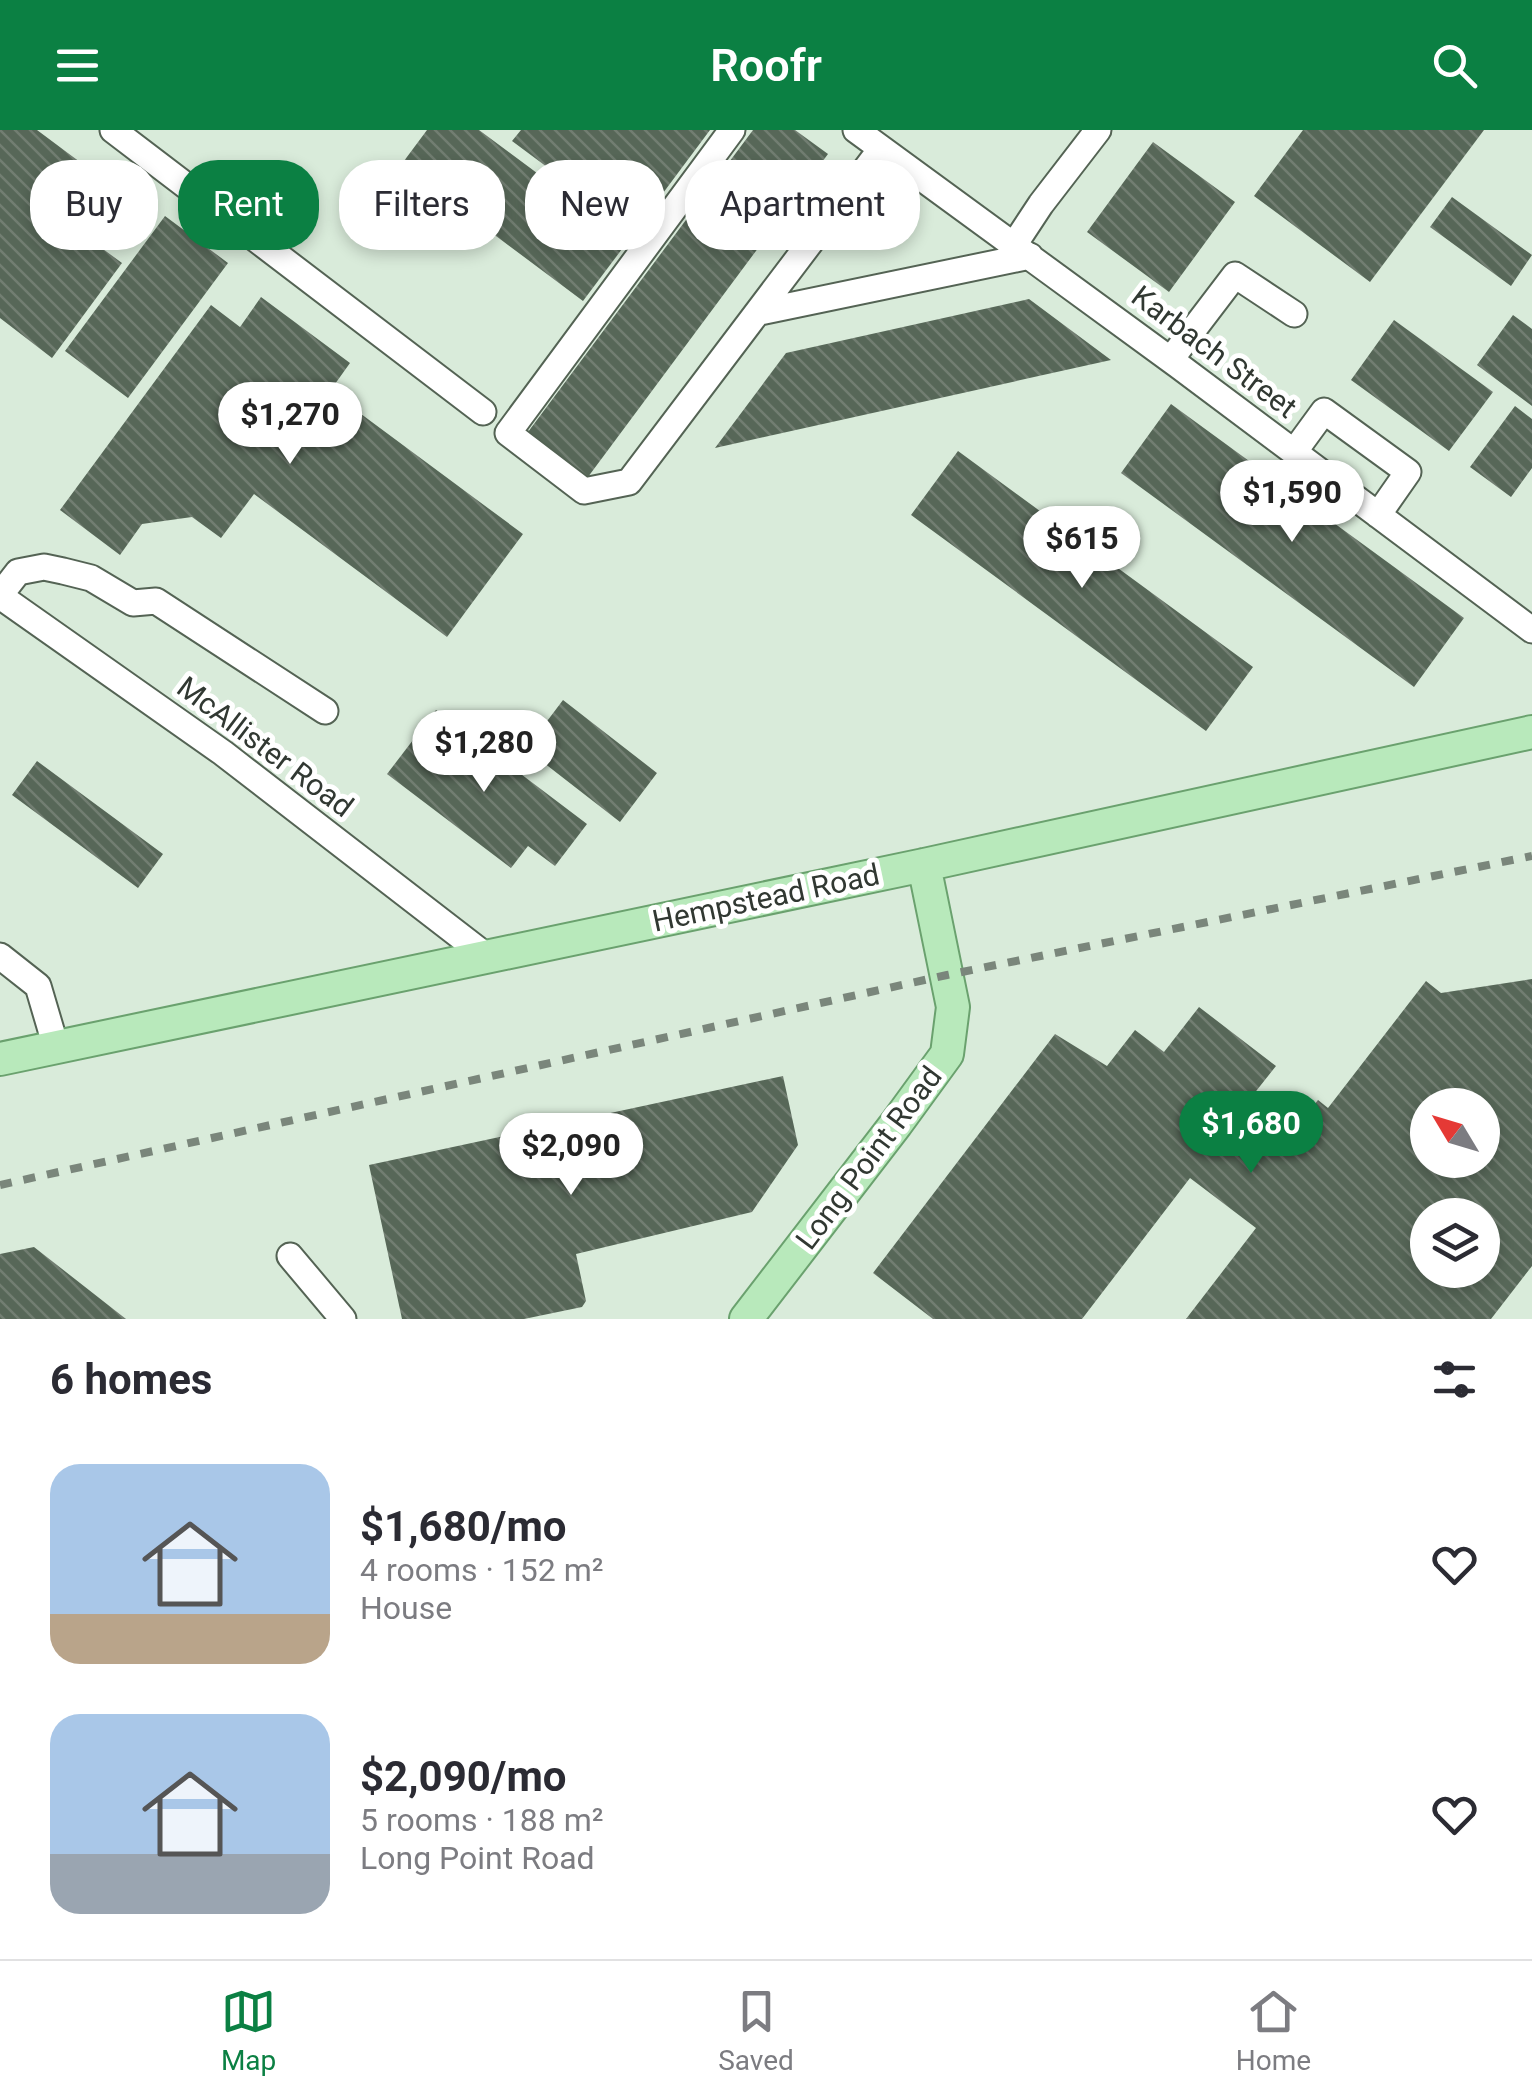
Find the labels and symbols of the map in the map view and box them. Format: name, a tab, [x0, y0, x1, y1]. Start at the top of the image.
street label: Karbach Street	[1125, 278, 1304, 425]
pin: $1,270	[209, 382, 371, 467]
pin: $1,590	[1211, 460, 1373, 545]
pin: $615	[1023, 506, 1141, 591]
street label: McAllister Road	[171, 669, 360, 824]
pin: $1,280	[403, 710, 565, 795]
street label: Hempstead Road	[649, 856, 883, 939]
street label: Long Point Road	[788, 1059, 949, 1256]
north arrow	[1410, 1088, 1500, 1178]
pin: $1,680	[1170, 1091, 1332, 1176]
pin: $2,090	[490, 1113, 652, 1198]

